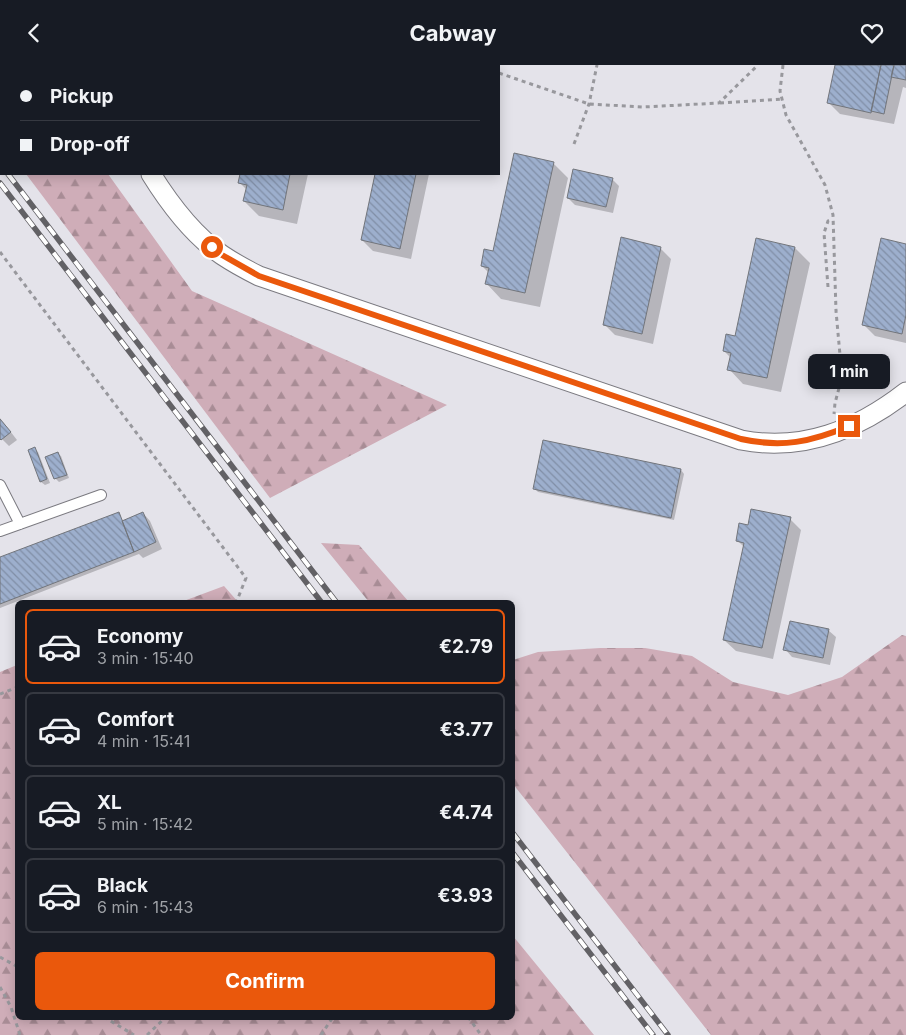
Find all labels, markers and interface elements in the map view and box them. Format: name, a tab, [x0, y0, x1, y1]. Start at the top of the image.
icon: back	[20, 19, 48, 47]
icon: heart	[858, 19, 886, 47]
text: Cabway	[410, 20, 496, 46]
text: Pickup	[50, 85, 113, 108]
text: Drop-off	[50, 133, 130, 156]
route start	[201, 236, 223, 258]
callout: 1 min	[808, 353, 890, 389]
text: 1 min	[829, 361, 869, 381]
route end	[838, 415, 860, 437]
icon: car	[37, 624, 82, 669]
text: Economy	[97, 625, 183, 648]
text: €2.79	[439, 635, 493, 658]
text: 3 min · 15:40	[97, 648, 194, 668]
icon: car	[37, 707, 82, 752]
text: Comfort	[97, 708, 174, 731]
text: €3.77	[440, 718, 493, 741]
text: 4 min · 15:41	[97, 731, 190, 751]
icon: car	[37, 790, 82, 835]
text: XL	[97, 791, 122, 814]
text: €4.74	[439, 801, 493, 824]
text: 5 min · 15:42	[97, 814, 193, 834]
icon: car	[37, 873, 82, 918]
text: Black	[97, 874, 148, 897]
text: €3.93	[437, 884, 493, 907]
text: 6 min · 15:43	[97, 897, 193, 917]
button: Confirm	[35, 952, 495, 1010]

